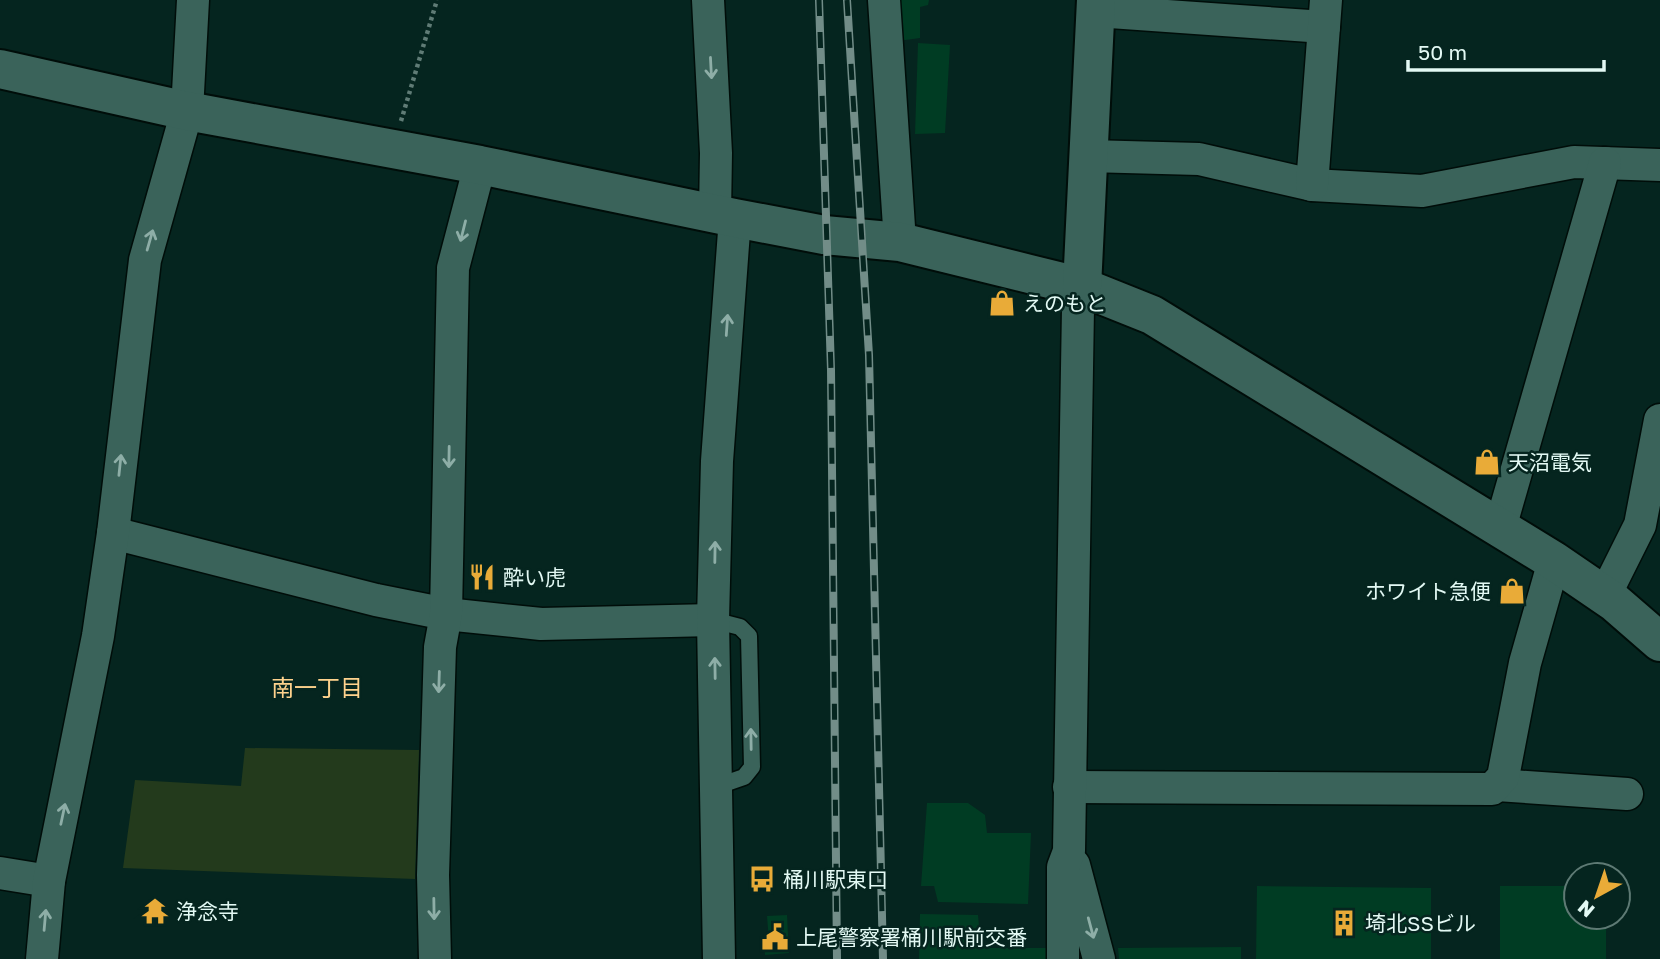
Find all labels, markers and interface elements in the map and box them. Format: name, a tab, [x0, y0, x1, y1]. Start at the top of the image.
scale bar	[1408, 28, 1604, 72]
text: 50 m	[1418, 39, 1467, 65]
one-way arrow	[705, 56, 718, 79]
one-way arrow	[456, 219, 469, 242]
one-way arrow	[145, 229, 158, 251]
shop icon: えのもと	[987, 288, 1017, 318]
place label: えのもと	[1023, 290, 1107, 316]
one-way arrow	[721, 314, 734, 337]
one-way arrow	[442, 445, 456, 468]
shop icon: 天沼電気	[1472, 447, 1502, 477]
place label: 天沼電気	[1508, 449, 1592, 475]
one-way arrow	[114, 454, 127, 477]
one-way arrow	[708, 541, 722, 564]
restaurant icon: 酔い虎	[467, 562, 497, 592]
place label: 酔い虎	[503, 564, 566, 590]
shop icon: ホワイト急便	[1497, 576, 1527, 606]
place label: ホワイト急便	[1365, 578, 1491, 604]
one-way arrow	[708, 657, 721, 680]
one-way arrow	[432, 670, 446, 693]
district label: 南一丁目	[271, 673, 363, 701]
one-way arrow	[745, 728, 758, 751]
one-way arrow	[56, 803, 70, 826]
north arrow	[1562, 861, 1632, 931]
bus stop icon: 桶川駅東口	[747, 864, 777, 894]
place label: 桶川駅東口	[783, 866, 888, 892]
temple icon: 浄念寺	[140, 896, 170, 926]
text: N	[1573, 896, 1599, 923]
one-way arrow	[427, 897, 441, 920]
place label: 浄念寺	[176, 898, 239, 924]
building icon: 埼北SSビル	[1329, 908, 1359, 938]
one-way arrow	[39, 909, 52, 932]
place label: 埼北SSビル	[1365, 910, 1476, 936]
one-way arrow	[1085, 916, 1098, 939]
public building icon: 上尾警察署桶川駅前交番	[760, 922, 790, 952]
place label: 上尾警察署桶川駅前交番	[796, 924, 1027, 950]

